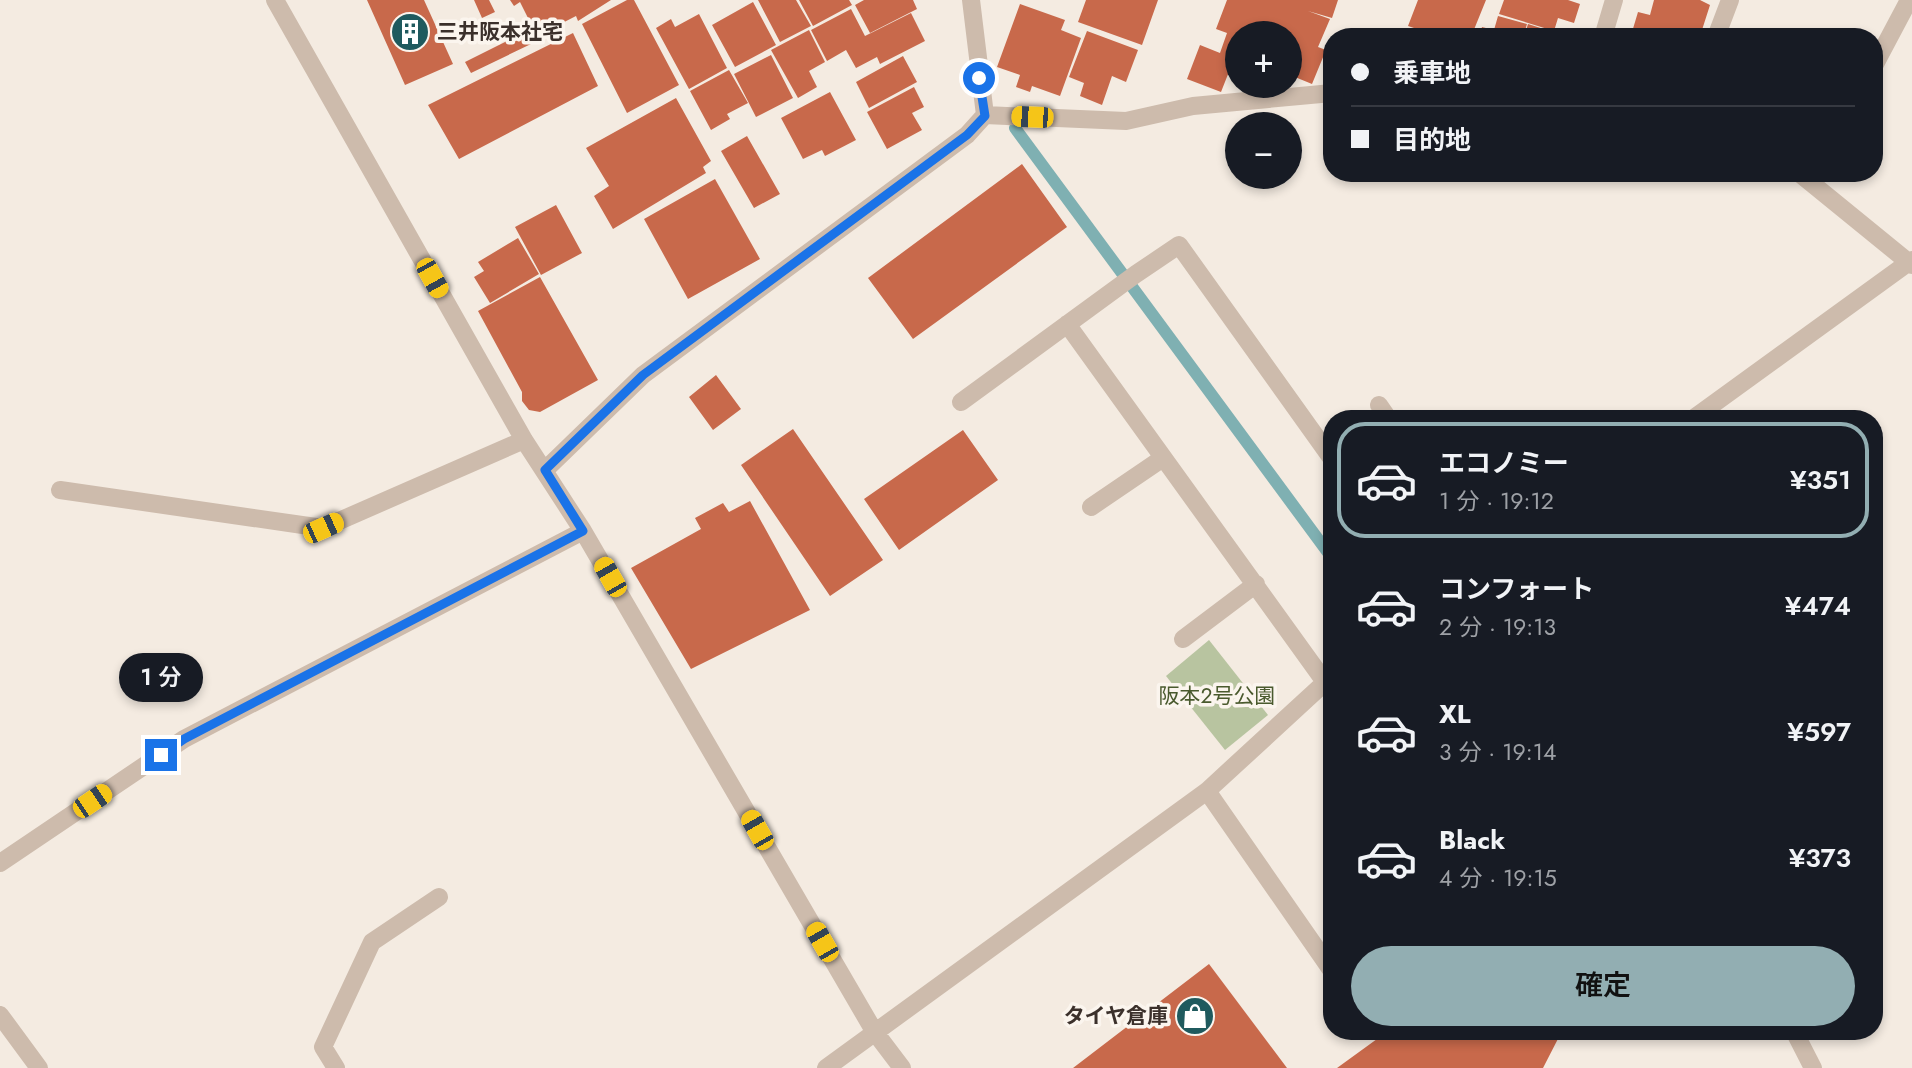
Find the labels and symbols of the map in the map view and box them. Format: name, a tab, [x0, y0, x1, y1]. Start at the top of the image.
building icon: 三井阪本社宅	[389, 11, 431, 53]
place label: 三井阪本社宅	[437, 17, 563, 47]
route start	[963, 62, 995, 94]
car	[1011, 106, 1054, 128]
car	[413, 255, 452, 301]
car	[300, 510, 347, 546]
car	[591, 554, 630, 600]
callout: 1 分	[119, 654, 203, 702]
park label: 阪本2号公園	[1159, 681, 1275, 711]
route end	[145, 739, 177, 771]
car	[69, 781, 116, 821]
car	[738, 807, 777, 853]
car	[803, 919, 842, 965]
shop icon: タイヤ倉庫	[1174, 995, 1216, 1037]
place label: タイヤ倉庫	[1064, 1001, 1168, 1031]

